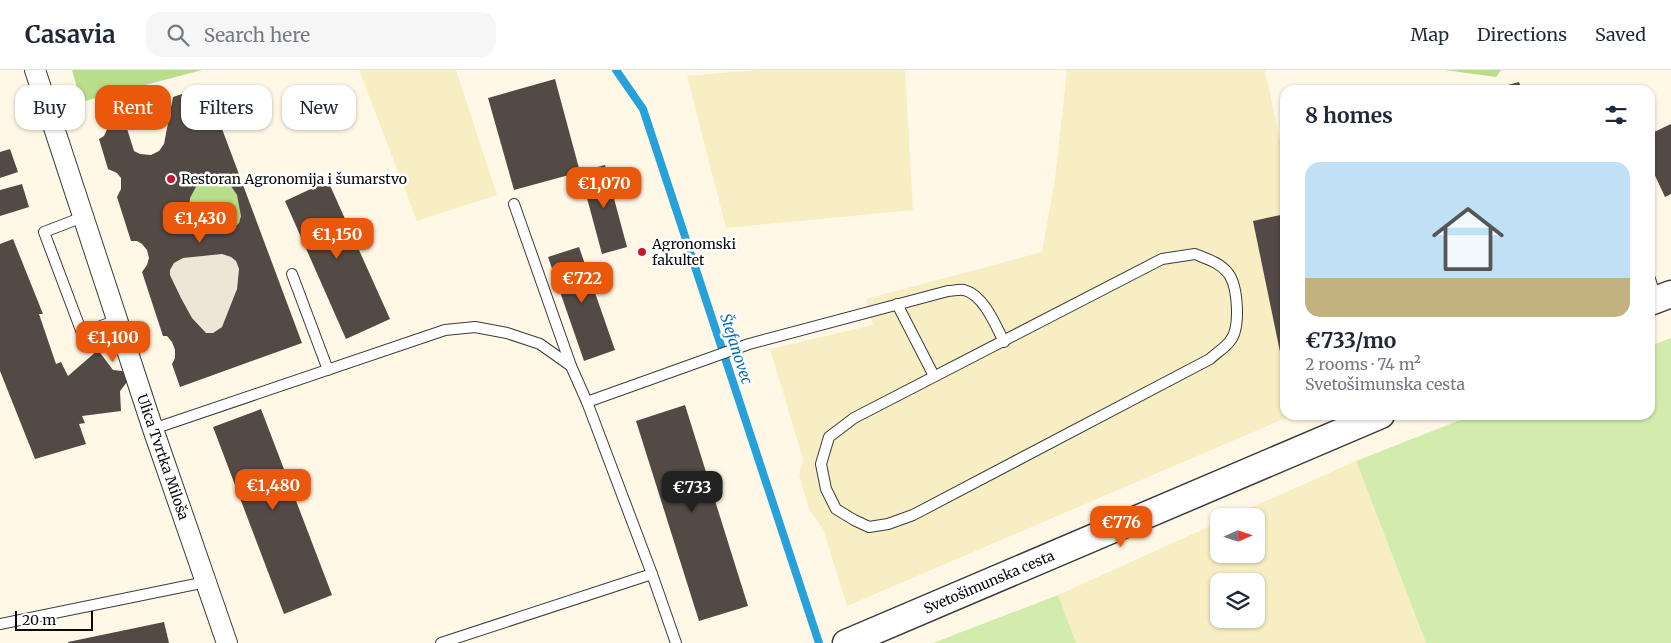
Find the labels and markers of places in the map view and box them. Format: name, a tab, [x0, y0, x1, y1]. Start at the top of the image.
pin: €1,070	[563, 166, 645, 209]
place label: Restoran Agronomija i šumarstvo	[181, 170, 407, 188]
marker: Restoran Agronomija i šumarstvo	[165, 173, 177, 185]
pin: €1,430	[159, 202, 241, 244]
pin: €1,150	[296, 218, 378, 260]
place label: Agronomski fakultet	[651, 235, 736, 269]
marker: Agronomski fakultet	[636, 246, 648, 258]
pin: €722	[552, 262, 612, 304]
pin: €1,100	[72, 320, 154, 363]
pin: €1,480	[232, 468, 314, 511]
pin: €733	[662, 470, 722, 513]
pin: €776	[1091, 506, 1151, 548]

